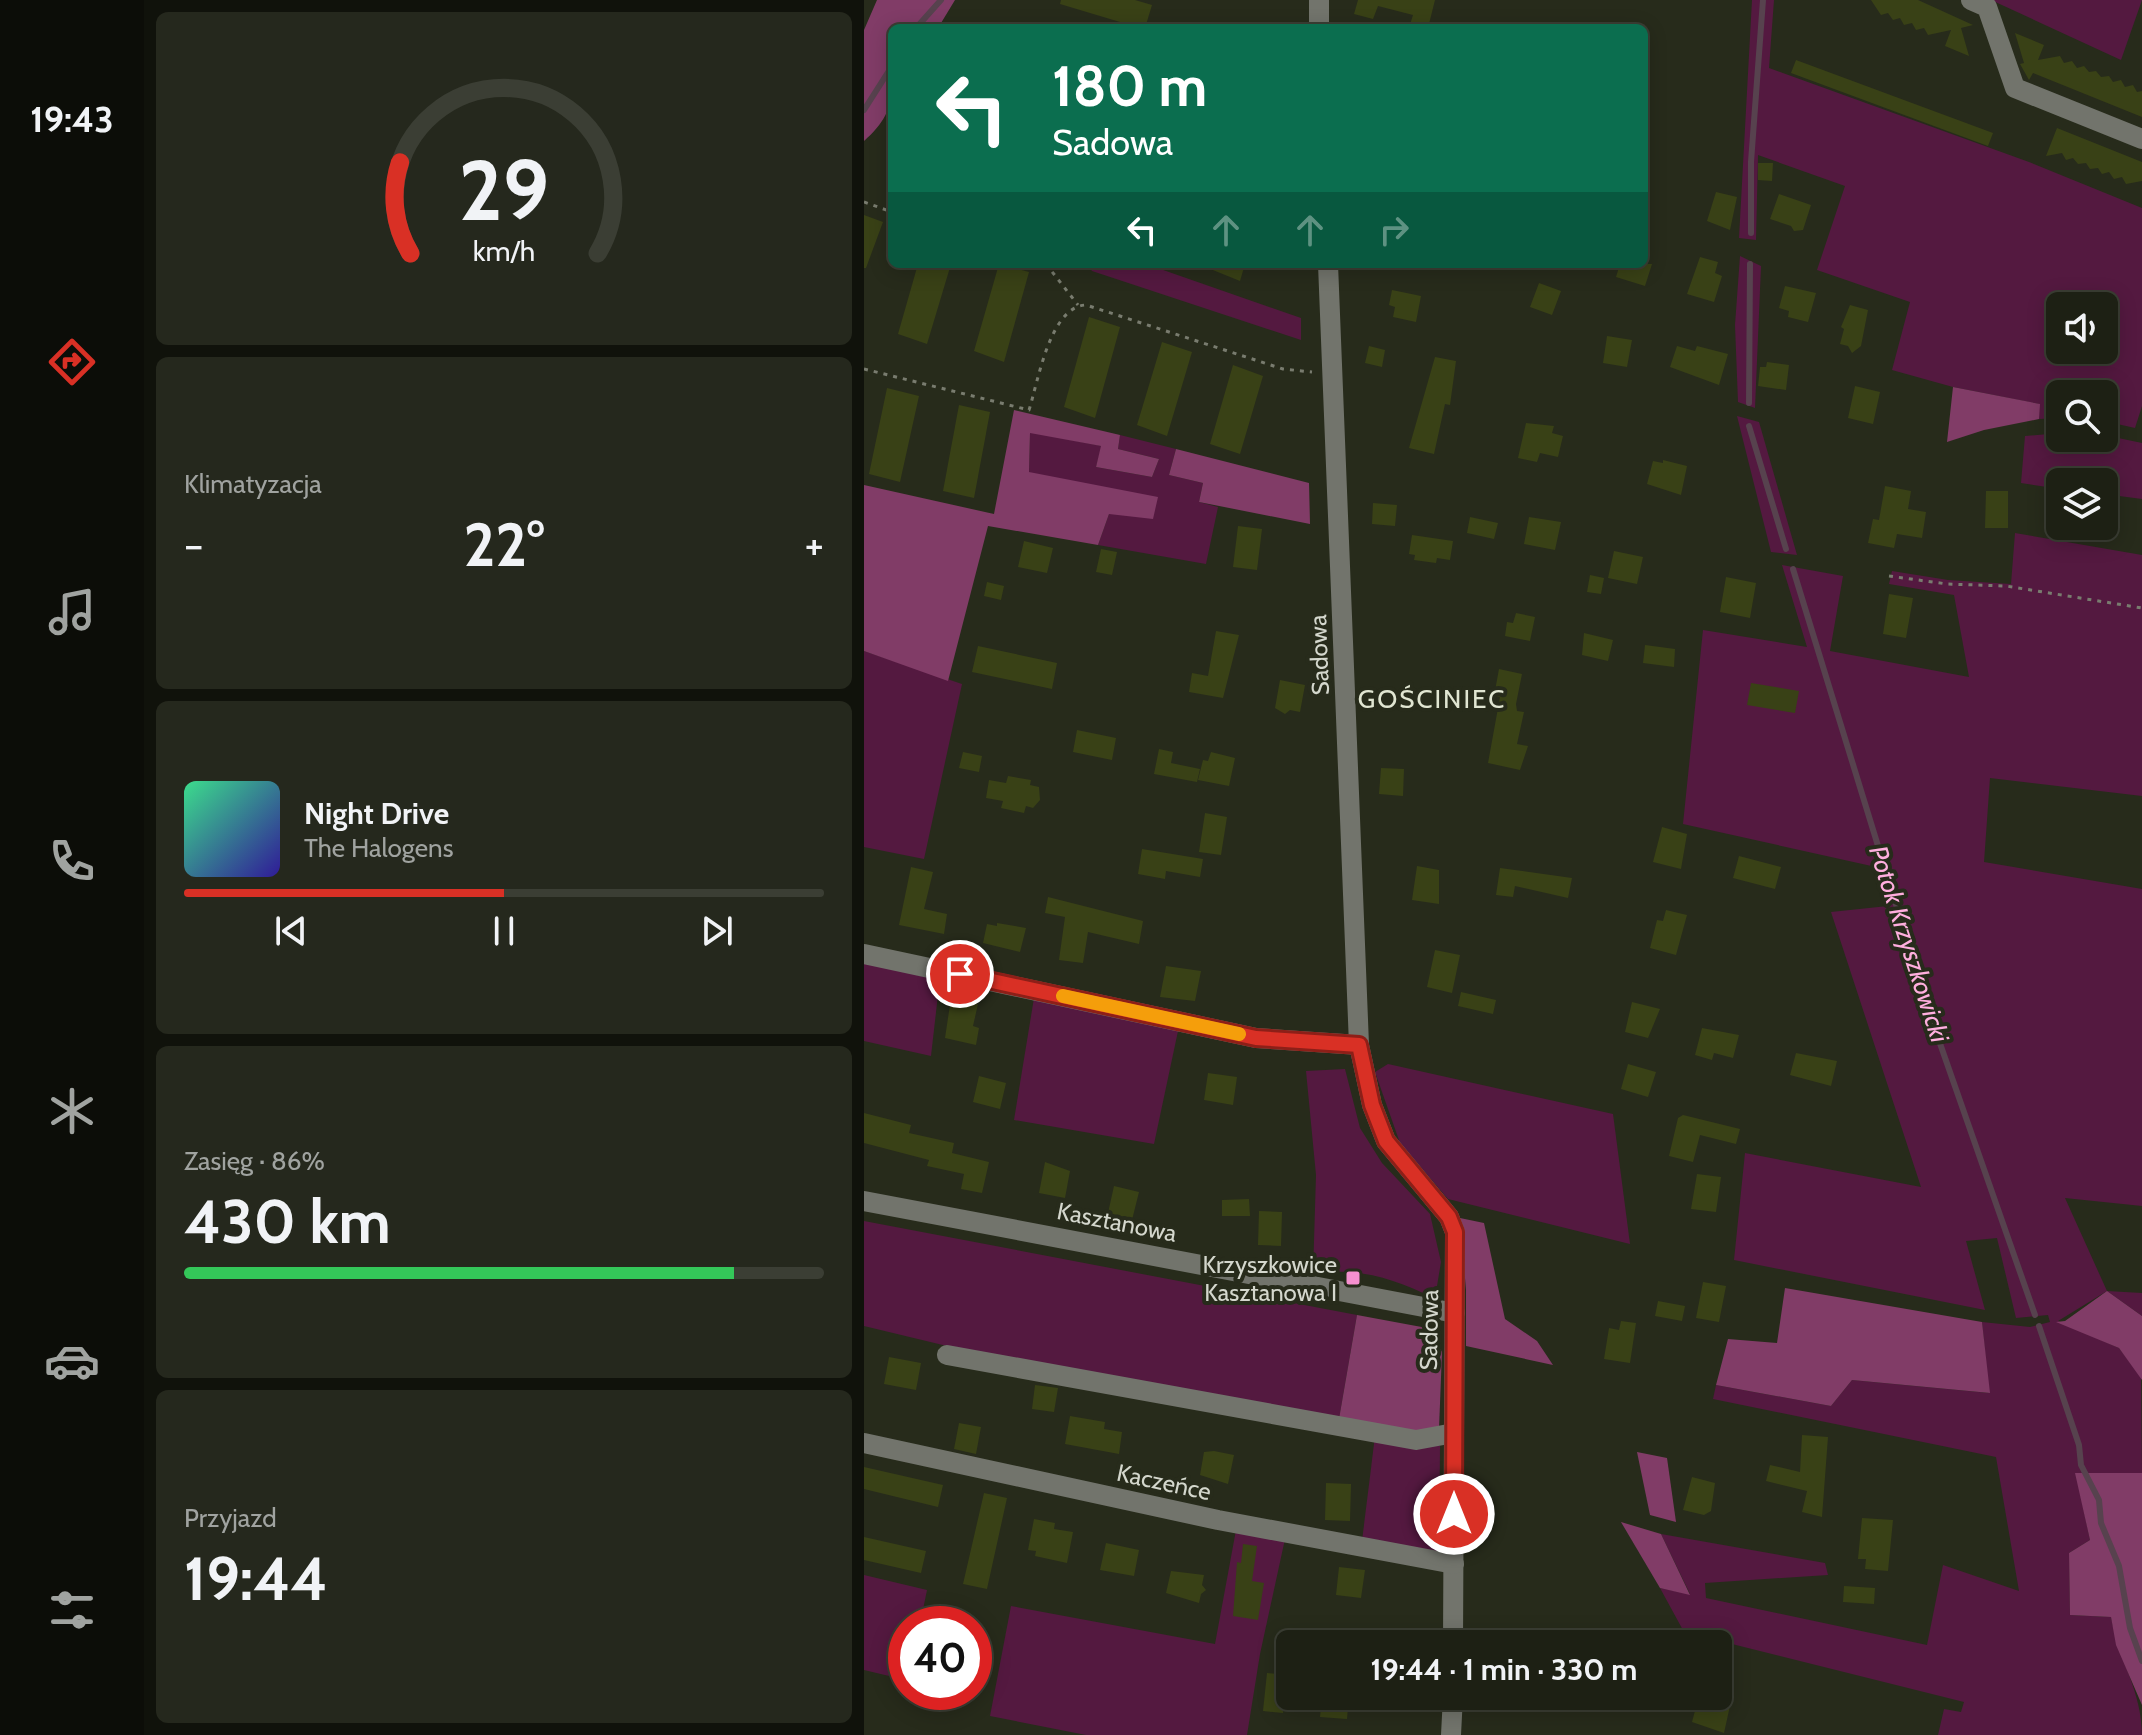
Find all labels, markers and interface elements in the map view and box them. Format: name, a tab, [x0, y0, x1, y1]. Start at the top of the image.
text: 180 m	[1052, 52, 1207, 120]
icon: left	[920, 56, 1024, 160]
text: 19:43	[30, 97, 114, 141]
text: Sadowa	[1052, 120, 1173, 164]
text: 29	[459, 140, 549, 241]
icon: left	[1120, 208, 1164, 252]
icon: ahead	[1204, 208, 1248, 252]
icon: ahead	[1288, 208, 1332, 252]
icon: right	[1372, 208, 1416, 252]
text: km/h	[473, 233, 535, 268]
map controls	[2046, 292, 2118, 540]
button: sound	[2046, 292, 2118, 364]
icon: directions	[44, 334, 100, 390]
button: search	[2046, 380, 2118, 452]
text: Klimatyzacja	[184, 468, 322, 500]
button: layers	[2046, 468, 2118, 540]
text: 22°	[464, 508, 544, 581]
text: −	[184, 518, 203, 571]
text: +	[805, 518, 824, 571]
icon: music	[44, 584, 100, 640]
street label: Sadowa	[1303, 614, 1335, 696]
district label: GOŚCINIEC	[1358, 683, 1506, 715]
text: Night Drive	[304, 795, 449, 832]
text: The Halogens	[304, 832, 453, 864]
icon: phone	[44, 833, 100, 889]
water label: Potok Krzyszkowicki	[1862, 841, 1956, 1047]
icon: previous	[269, 909, 313, 953]
icon: pause	[482, 909, 526, 953]
icon: next	[695, 909, 739, 953]
pin	[926, 940, 994, 1008]
icon: arrive	[938, 952, 982, 996]
icon: climate	[44, 1083, 100, 1139]
text: Zasięg · 86%	[184, 1145, 325, 1177]
text: 430 km	[184, 1185, 391, 1258]
street label: Kasztanowa	[1055, 1196, 1180, 1248]
place label: Krzyszkowice Kasztanowa I	[1202, 1250, 1337, 1307]
marker: Krzyszkowice Kasztanowa I	[1344, 1269, 1362, 1287]
street label: Sadowa	[1414, 1289, 1444, 1371]
icon: car	[44, 1333, 100, 1389]
street label: Kaczeńce	[1114, 1458, 1214, 1506]
position arrow	[1412, 1472, 1496, 1556]
text: Przyjazd	[184, 1502, 277, 1534]
text: 19:44	[184, 1542, 328, 1615]
icon: filters	[44, 1582, 100, 1638]
speed limit sign: 40	[888, 1606, 992, 1710]
text: 19:44 · 1 min · 330 m	[1371, 1651, 1637, 1688]

